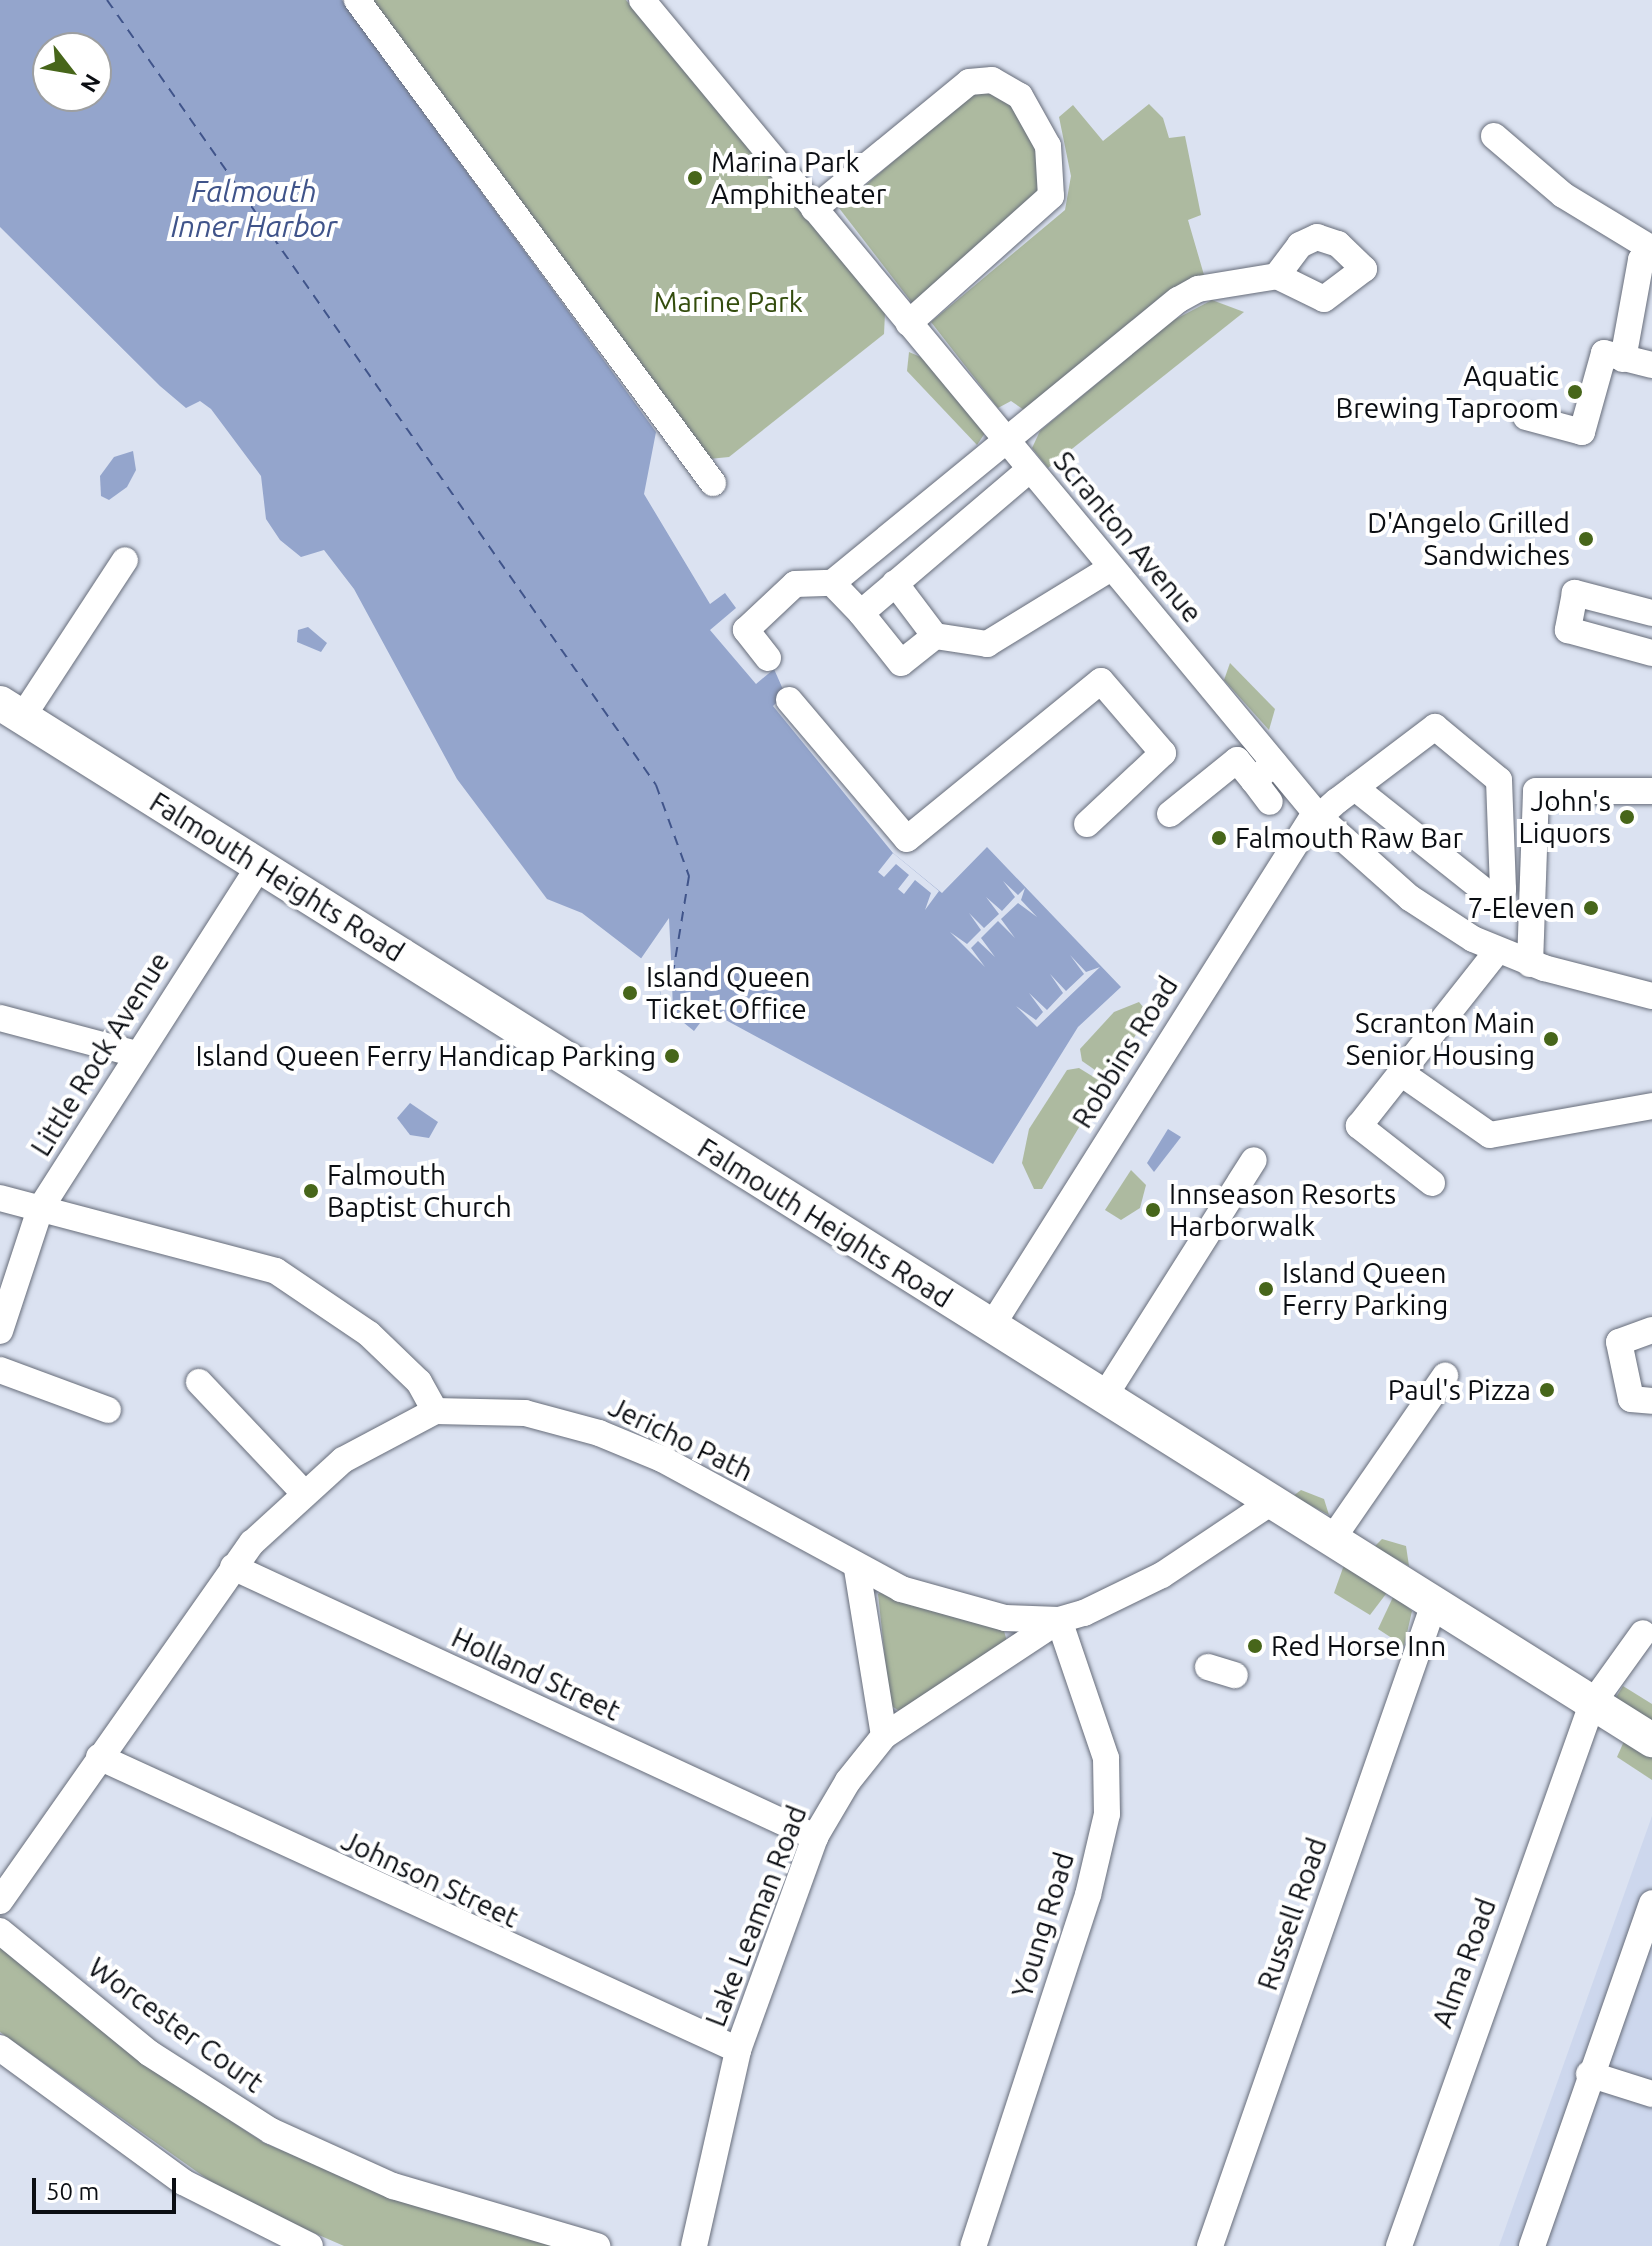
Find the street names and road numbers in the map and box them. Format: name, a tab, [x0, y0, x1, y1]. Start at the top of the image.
street label: Scranton Avenue	[1047, 445, 1209, 629]
street label: Falmouth Heights Road	[144, 785, 410, 969]
street label: Little Rock Avenue	[24, 946, 176, 1162]
street label: Robbins Road	[1065, 970, 1185, 1134]
street label: Falmouth Heights Road	[692, 1131, 958, 1315]
street label: Jericho Path	[603, 1390, 759, 1488]
street label: Holland Street	[446, 1620, 626, 1728]
street label: Lake Leaman Road	[698, 1801, 814, 2031]
street label: Johnson Street	[336, 1823, 524, 1935]
street label: Russell Road	[1250, 1833, 1334, 1995]
street label: Young Road	[1005, 1848, 1081, 2002]
street label: Alma Road	[1425, 1894, 1503, 2032]
street label: Worcester Court	[82, 1950, 270, 2100]

